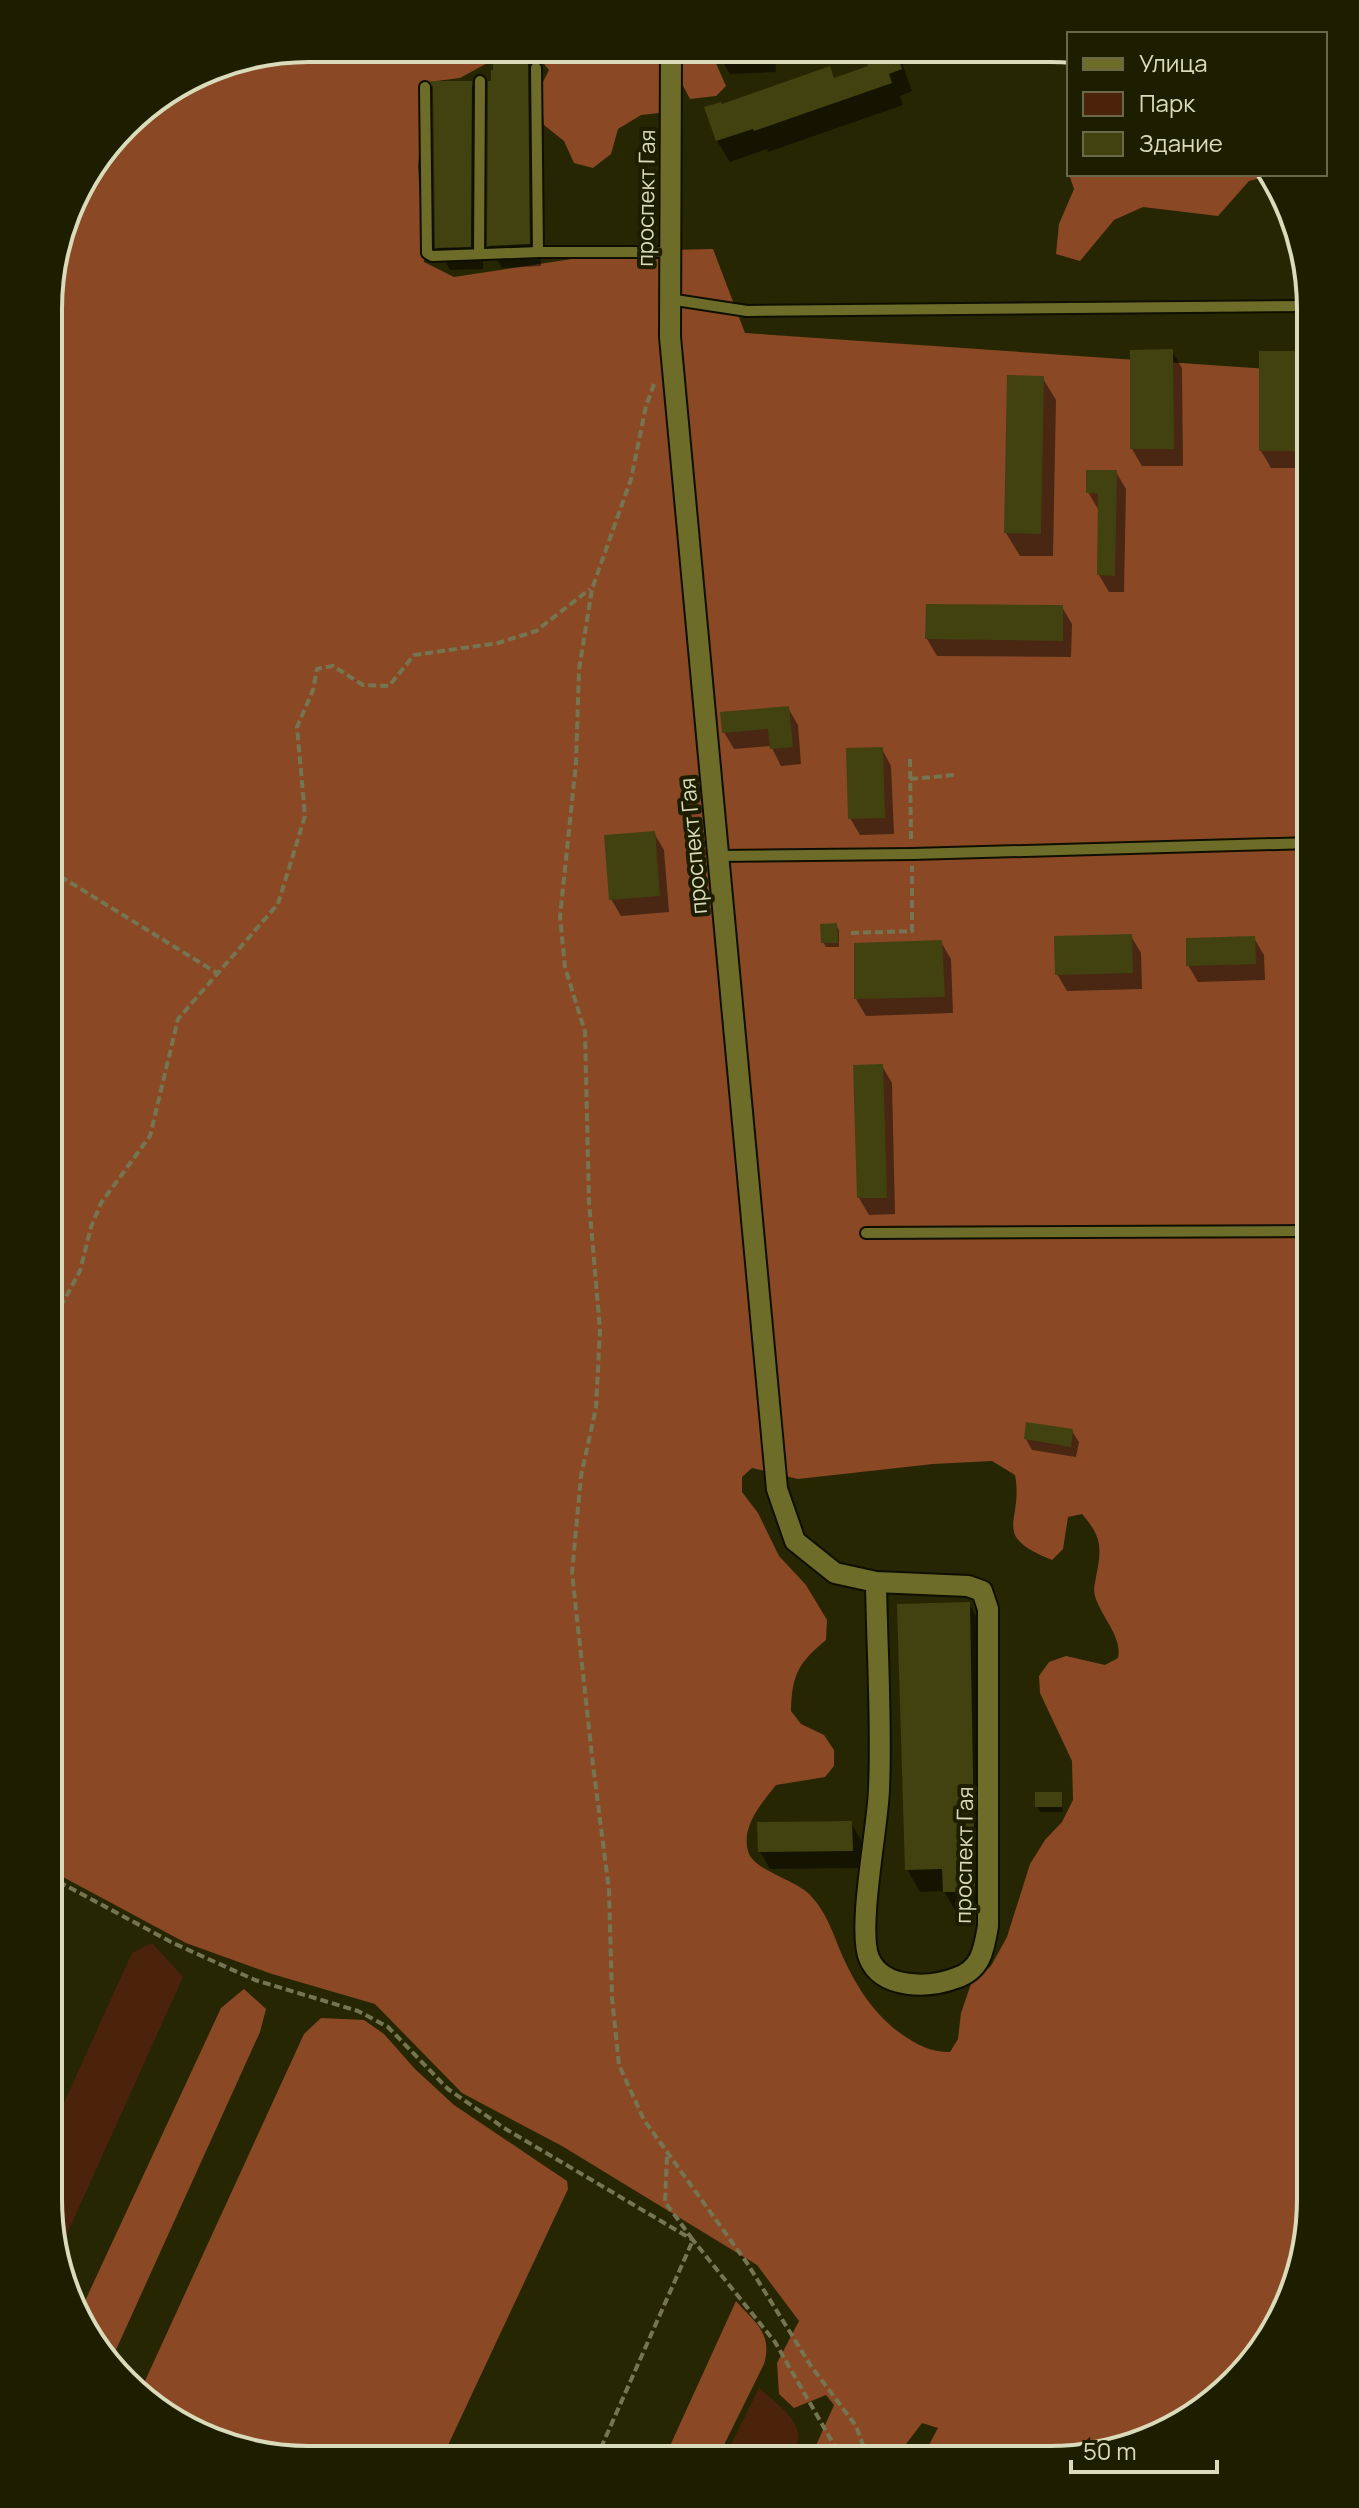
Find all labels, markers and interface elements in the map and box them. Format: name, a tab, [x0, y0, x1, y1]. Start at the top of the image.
legend	[1067, 32, 1327, 176]
text: Улица	[1139, 46, 1208, 79]
text: Парк	[1139, 86, 1196, 119]
text: Здание	[1139, 126, 1223, 159]
street label: проспект Гая	[630, 129, 662, 267]
street label: проспект Гая	[672, 776, 714, 916]
street label: проспект Гая	[948, 1786, 980, 1924]
scale bar	[1071, 2424, 1217, 2474]
text: 50 m	[1083, 2434, 1137, 2467]

